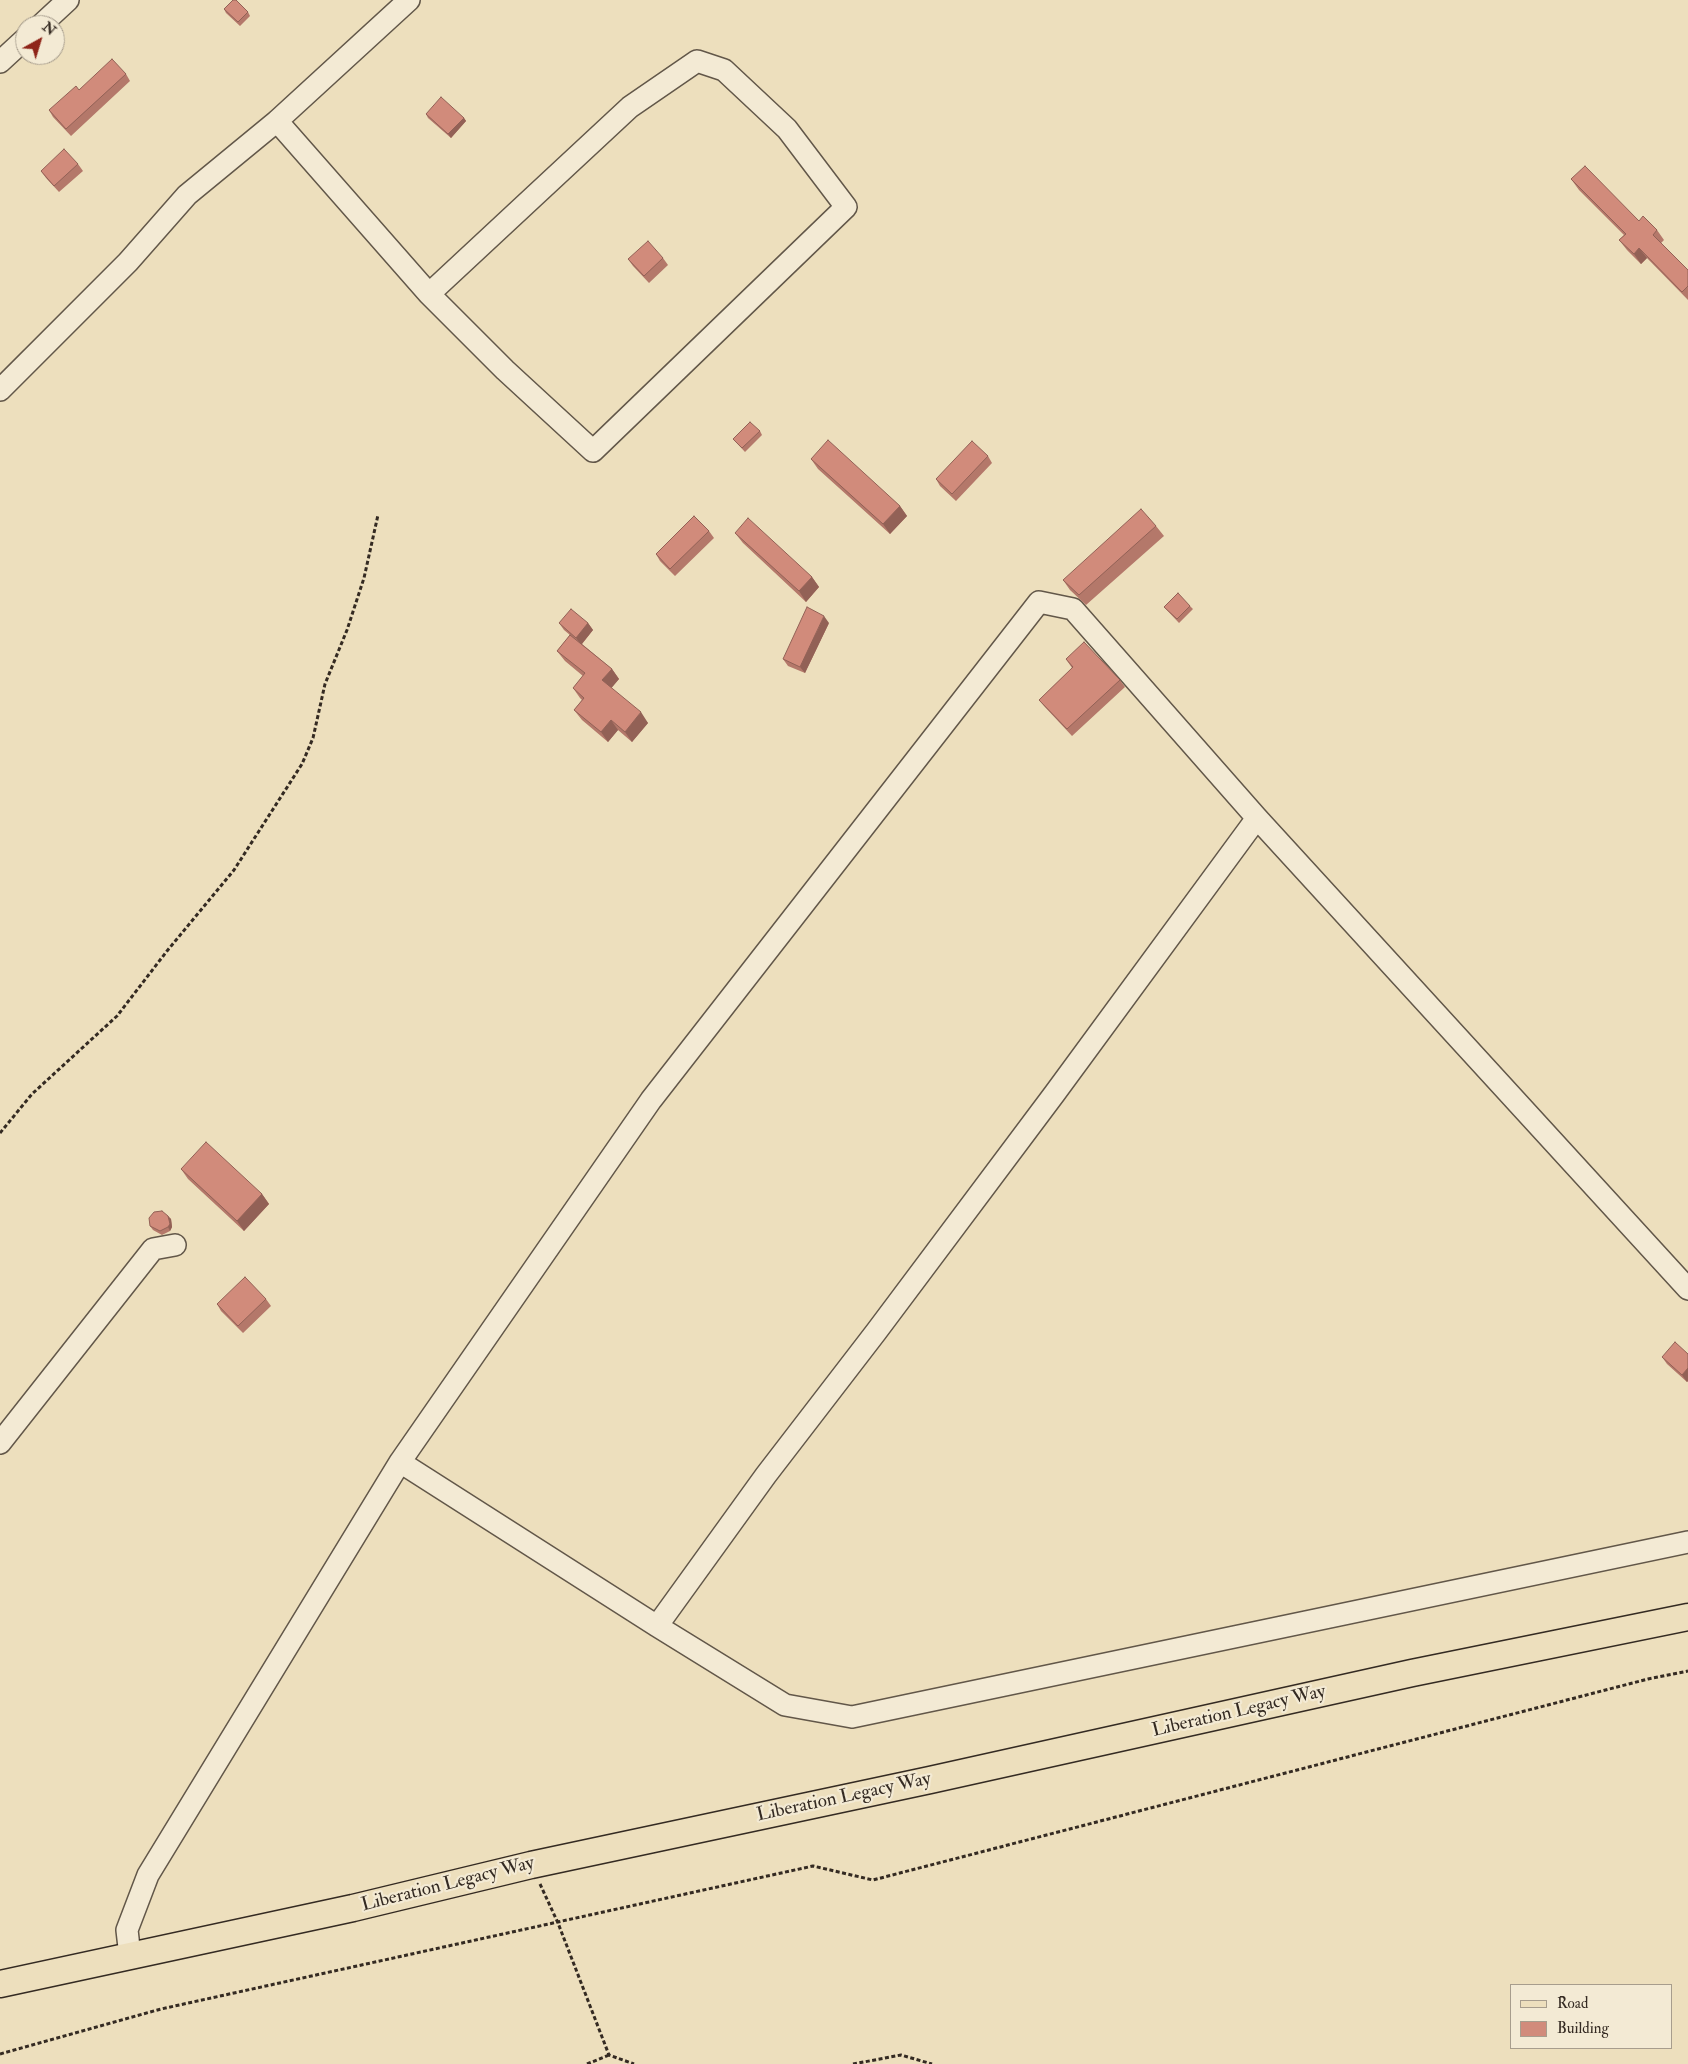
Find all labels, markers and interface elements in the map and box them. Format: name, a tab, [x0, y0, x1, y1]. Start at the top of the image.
north arrow	[15, 15, 65, 65]
text: N	[39, 18, 59, 39]
street label: Liberation Legacy Way	[1150, 1681, 1328, 1743]
street label: Liberation Legacy Way	[755, 1768, 933, 1828]
street label: Liberation Legacy Way	[359, 1852, 537, 1918]
legend	[1510, 1984, 1673, 2049]
text: Road	[1557, 1994, 1588, 2013]
text: Building	[1557, 2019, 1609, 2038]

